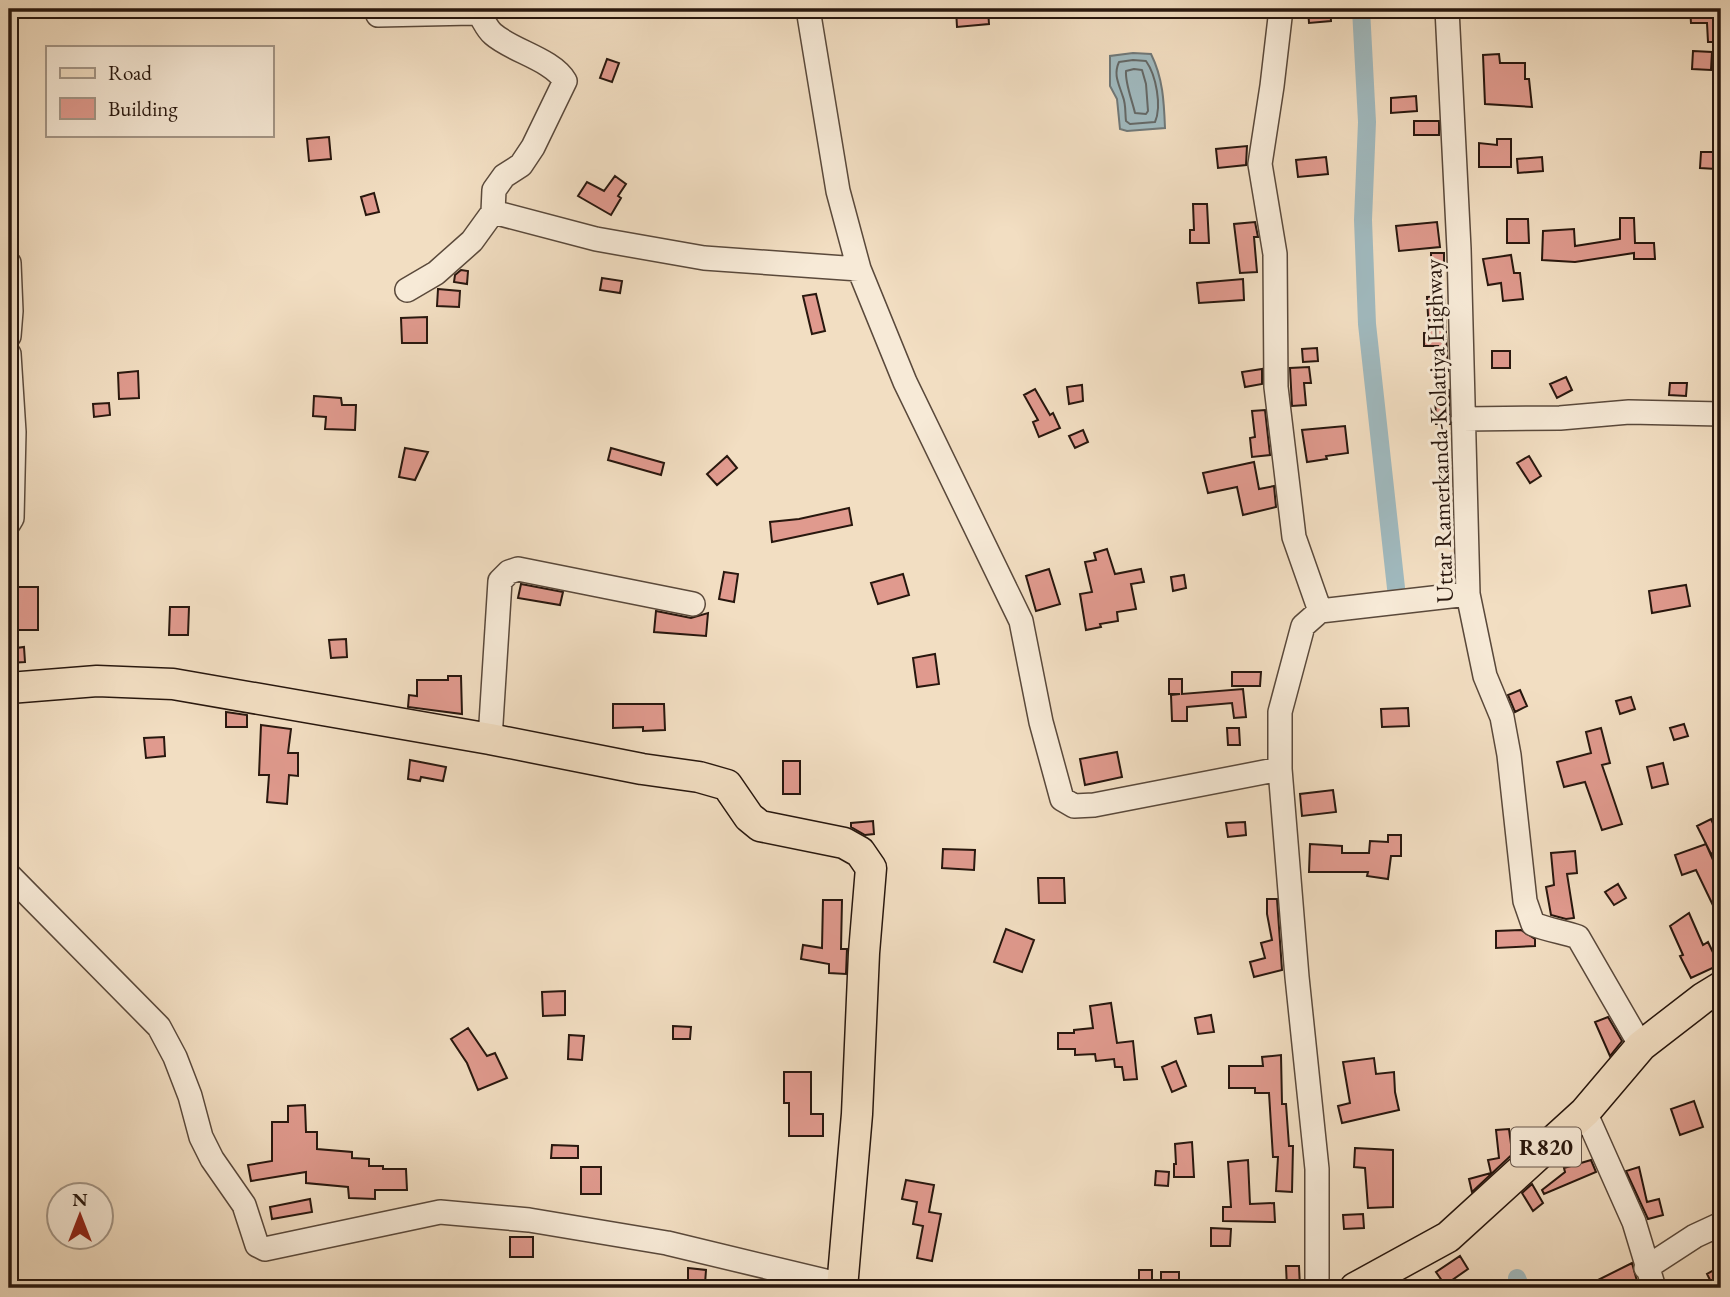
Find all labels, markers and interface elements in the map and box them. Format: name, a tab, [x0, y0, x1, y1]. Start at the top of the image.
legend	[46, 46, 273, 136]
text: Road	[108, 59, 152, 86]
text: Building	[108, 95, 178, 122]
street label: Uttar Ramerkanda-Kolatiya Highway	[1417, 258, 1460, 604]
road number: R820	[1511, 1128, 1581, 1166]
north arrow	[46, 1182, 116, 1252]
text: N	[72, 1187, 88, 1212]

